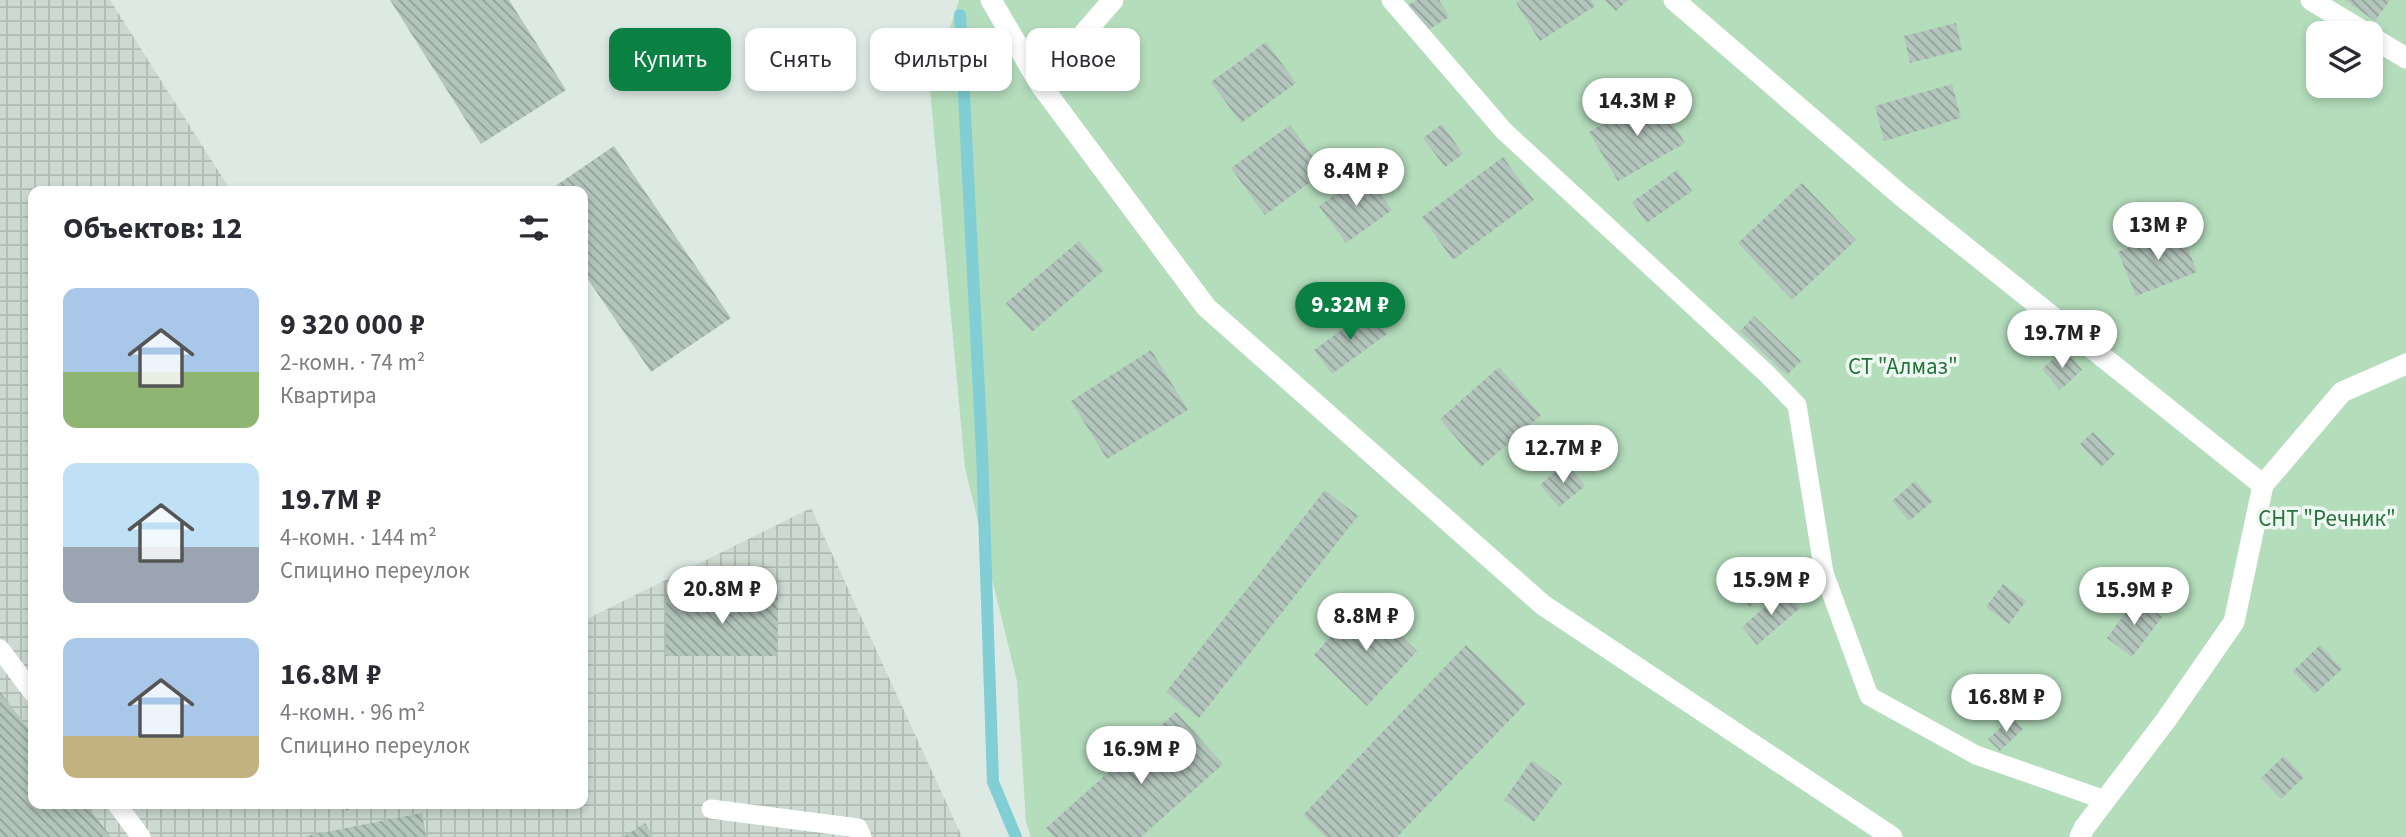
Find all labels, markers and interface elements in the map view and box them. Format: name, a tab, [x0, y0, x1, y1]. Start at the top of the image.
map controls	[2306, 21, 2383, 98]
button: layers	[2306, 21, 2383, 98]
chip: Купить	[609, 28, 731, 91]
chip: Снять	[745, 28, 856, 91]
chip: Фильтры	[870, 28, 1012, 91]
chip: Новое	[1026, 28, 1140, 91]
pin: 14.3M ₽	[1572, 78, 1702, 138]
text: 14.3M ₽	[1598, 84, 1676, 117]
pin: 8.4M ₽	[1299, 148, 1413, 208]
text: 8.4M ₽	[1323, 154, 1389, 187]
pin: 13M ₽	[2109, 202, 2207, 262]
text: Объектов: 12	[63, 207, 242, 250]
text: 13M ₽	[2129, 208, 2187, 241]
icon: filters	[515, 209, 553, 247]
pin: 9.32M ₽	[1285, 282, 1415, 342]
text: 9.32M ₽	[1311, 288, 1389, 321]
text: 9 320 000 ₽	[280, 303, 425, 346]
pin: 19.7M ₽	[1997, 310, 2127, 370]
icon: home	[119, 316, 203, 400]
text: 19.7M ₽	[2023, 316, 2101, 349]
text: 2-комн. · 74 m²	[280, 346, 425, 379]
park label: СТ "Алмаз"	[1848, 350, 1958, 383]
text: Квартира	[280, 379, 377, 412]
pin: 12.7M ₽	[1498, 426, 1628, 485]
text: 12.7M ₽	[1524, 431, 1602, 464]
text: 19.7M ₽	[280, 478, 381, 521]
icon: home	[119, 491, 203, 575]
park label: СНТ "Речник"	[2258, 502, 2396, 535]
text: 4-комн. · 144 m²	[280, 521, 437, 554]
text: Спицино переулок	[280, 554, 470, 587]
pin: 15.9M ₽	[1706, 558, 1836, 617]
text: 15.9M ₽	[1732, 563, 1810, 596]
pin: 20.8M ₽	[657, 566, 787, 626]
pin: 15.9M ₽	[2069, 568, 2199, 627]
text: 20.8M ₽	[683, 572, 761, 605]
text: 15.9M ₽	[2095, 573, 2173, 606]
pin: 8.8M ₽	[1309, 594, 1423, 653]
text: 8.8M ₽	[1333, 599, 1399, 632]
text: 16.8M ₽	[280, 653, 381, 696]
icon: home	[119, 666, 203, 750]
pin: 16.8M ₽	[1941, 674, 2071, 734]
text: 16.8M ₽	[1967, 680, 2045, 713]
text: 4-комн. · 96 m²	[280, 696, 425, 729]
pin: 16.9M ₽	[1076, 726, 1206, 786]
text: Спицино переулок	[280, 729, 470, 762]
text: 16.9M ₽	[1102, 732, 1180, 765]

